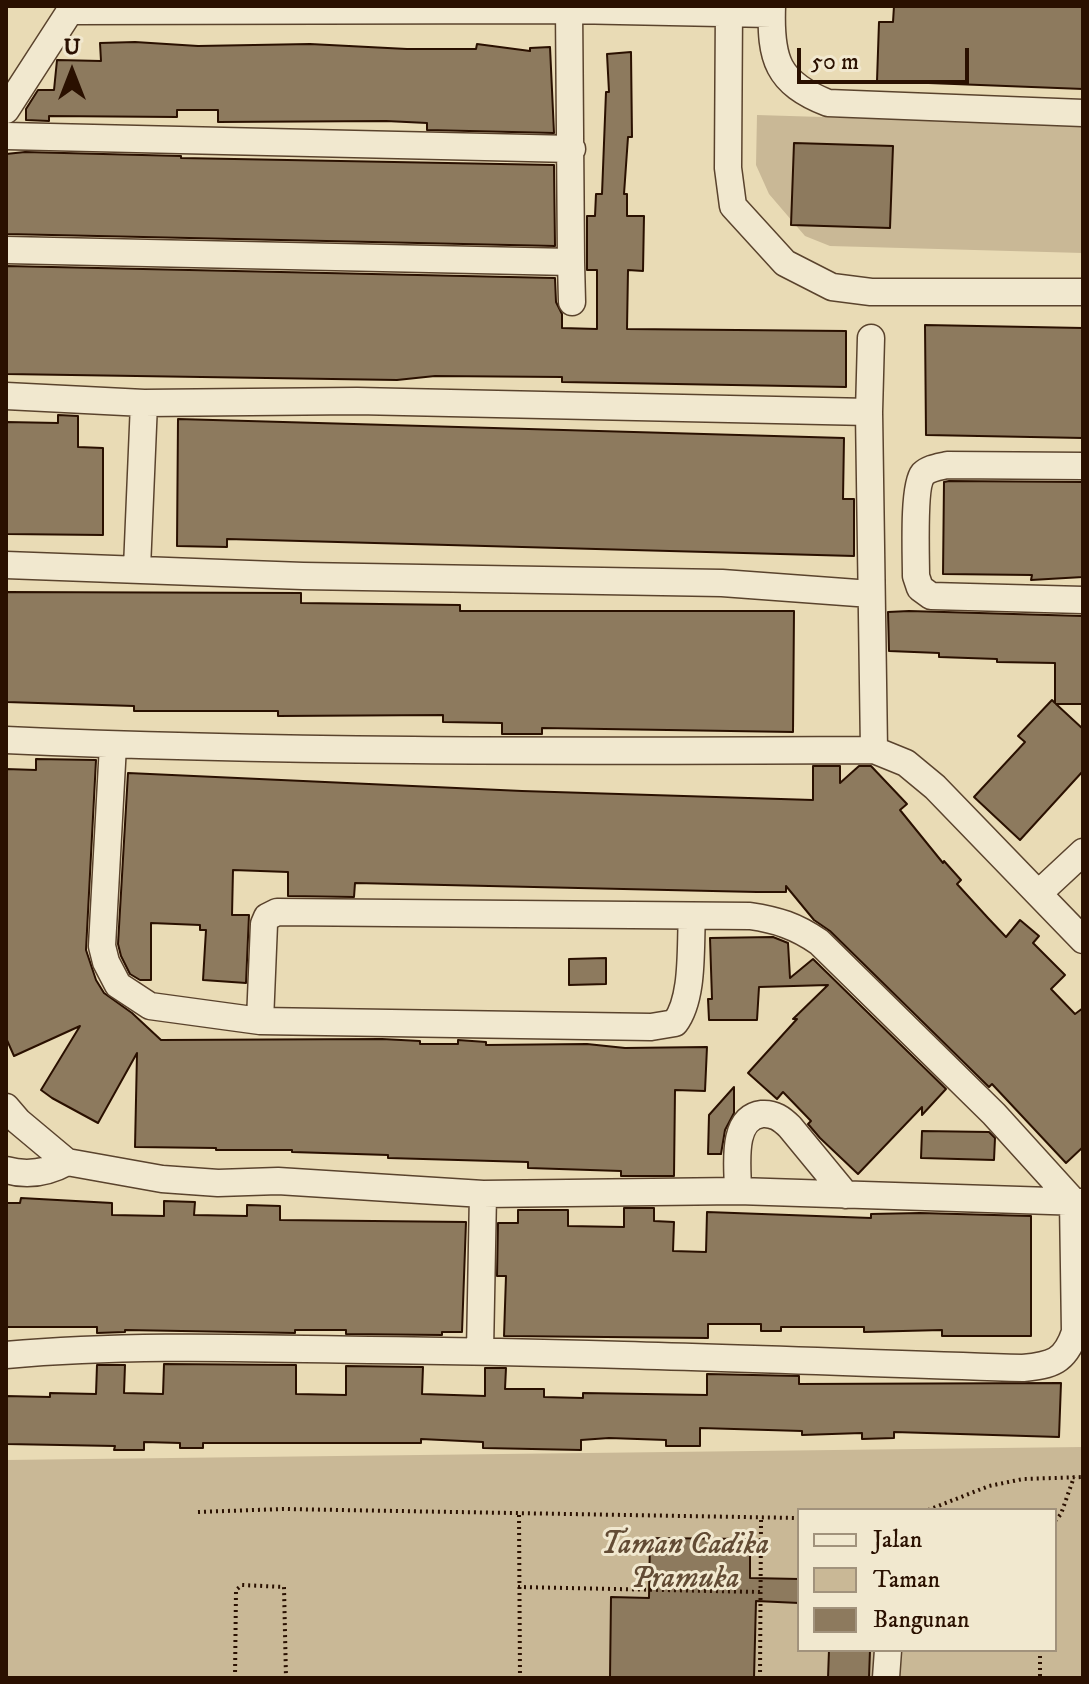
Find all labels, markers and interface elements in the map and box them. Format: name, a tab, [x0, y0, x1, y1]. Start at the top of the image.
north arrow	[32, 32, 112, 112]
scale bar	[801, 32, 973, 82]
text: U	[63, 34, 81, 61]
text: 50 m	[811, 47, 859, 77]
legend	[797, 1508, 1057, 1652]
text: Jalan	[873, 1525, 922, 1555]
park label: Taman Cadika Pramuka	[601, 1529, 769, 1600]
text: Taman	[873, 1565, 940, 1595]
text: Bangunan	[873, 1605, 969, 1635]

